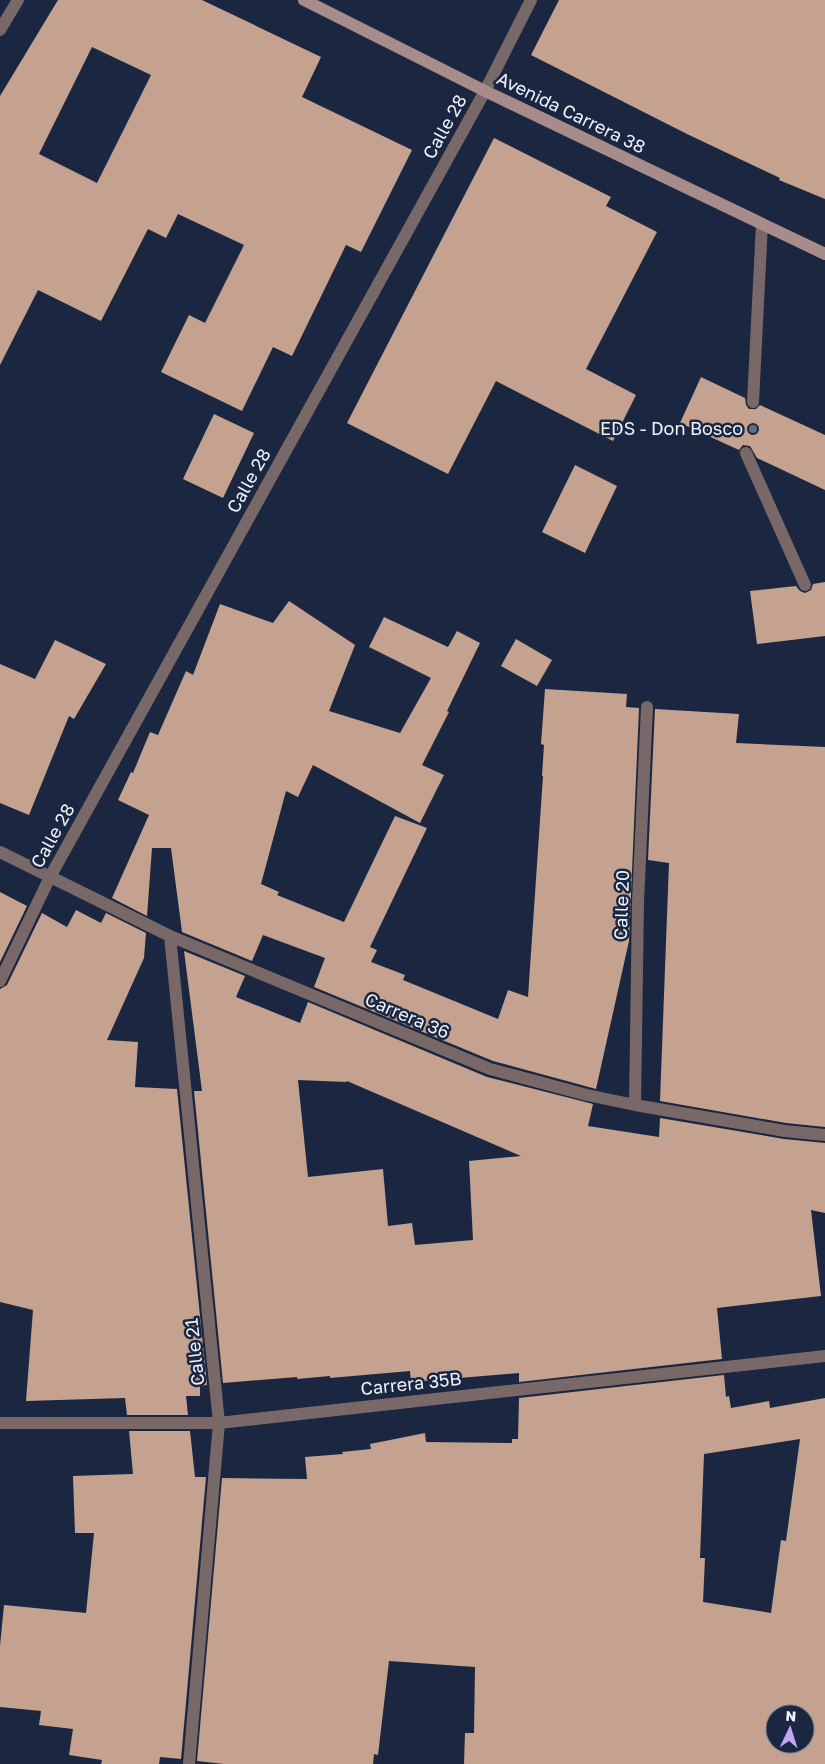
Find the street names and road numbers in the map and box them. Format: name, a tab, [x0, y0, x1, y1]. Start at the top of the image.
street label: Avenida Carrera 38	[494, 67, 649, 158]
street label: Calle 28	[418, 91, 471, 163]
street label: Calle 28	[222, 445, 275, 517]
street label: Calle 28	[26, 800, 79, 872]
street label: Calle 20	[609, 869, 633, 940]
street label: Carrera 36	[362, 987, 453, 1043]
street label: Calle 21	[179, 1317, 208, 1387]
street label: Carrera 35B	[359, 1367, 462, 1399]

